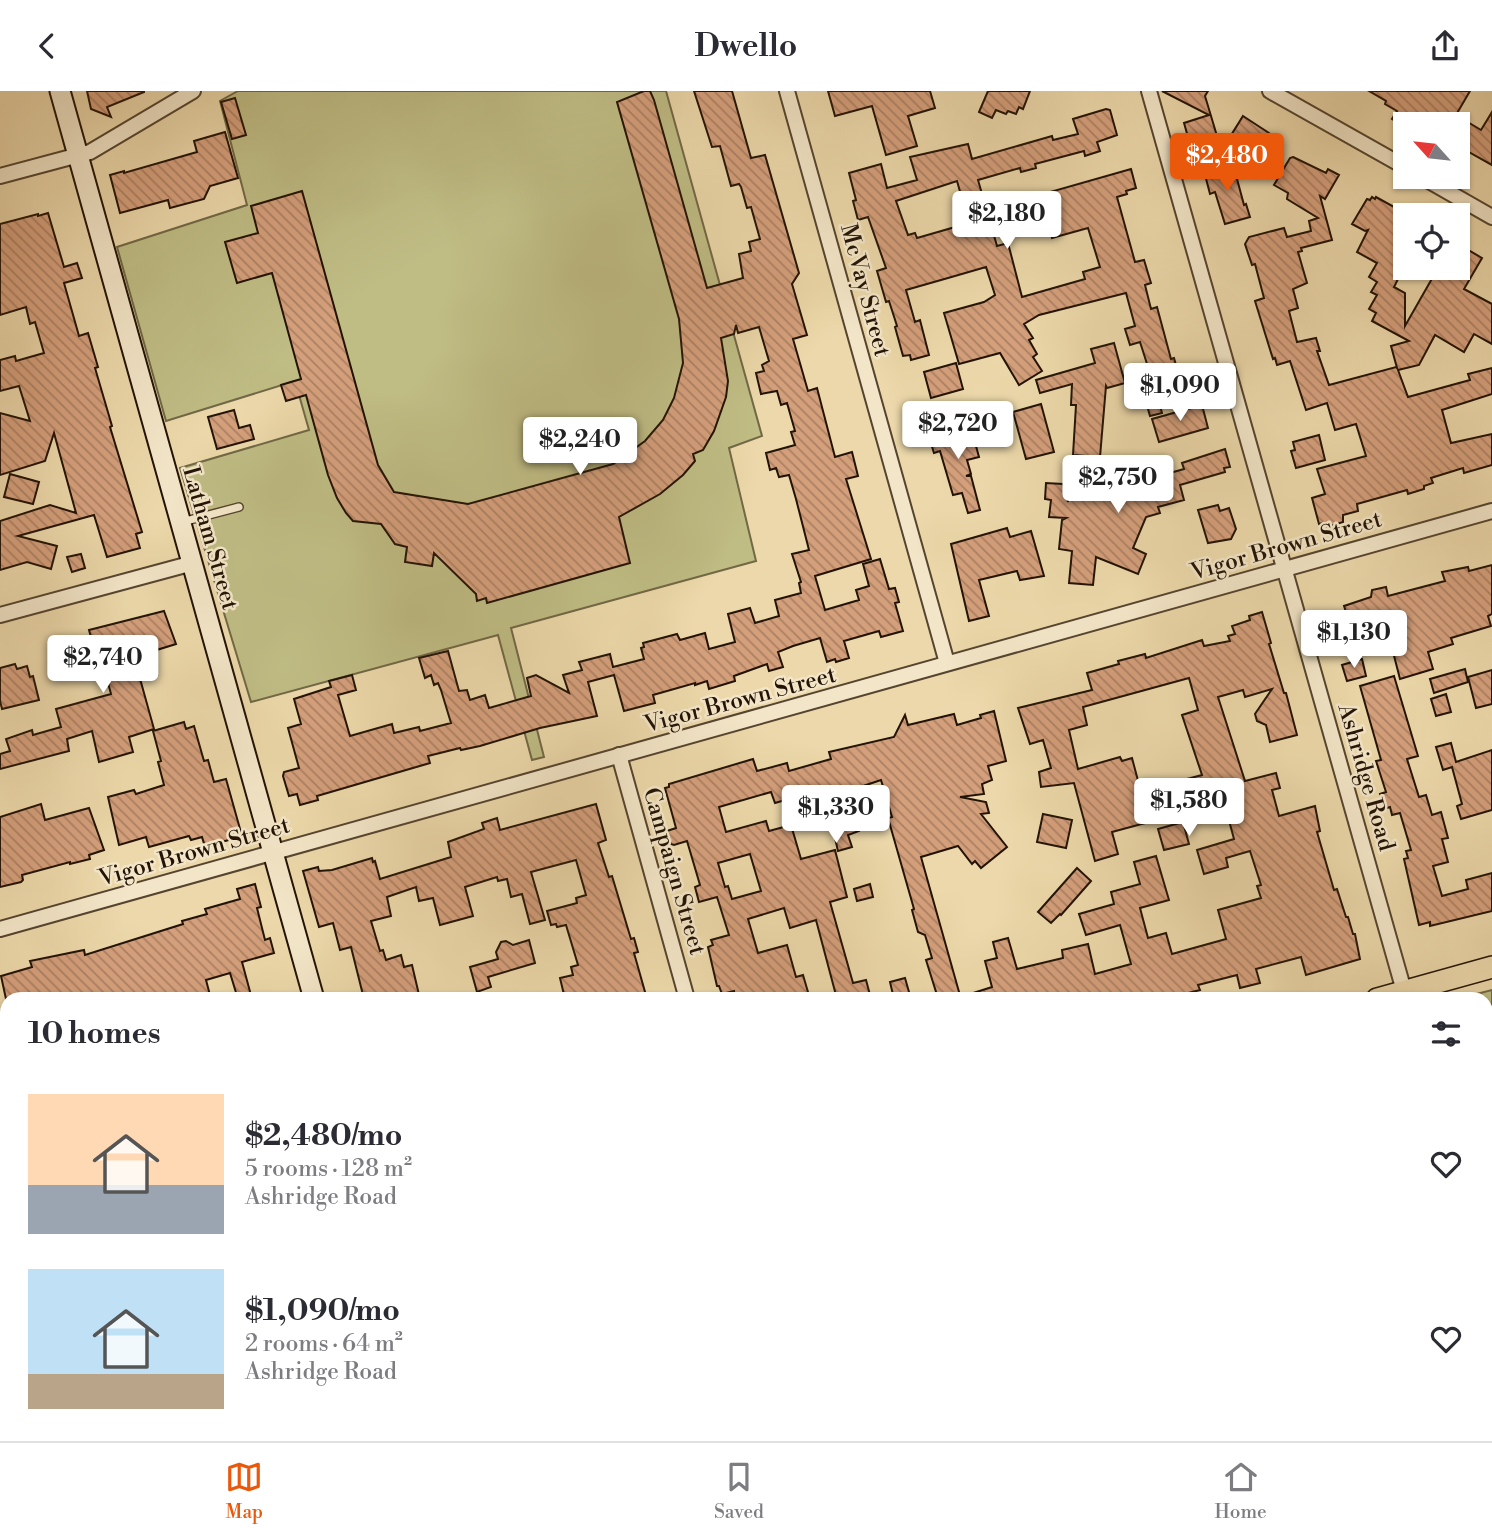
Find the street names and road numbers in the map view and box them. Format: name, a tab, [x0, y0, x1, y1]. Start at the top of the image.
street label: McVay Street	[834, 221, 896, 360]
street label: Latham Street	[176, 463, 244, 613]
street label: Vigor Brown Street	[1187, 505, 1385, 587]
street label: Vigor Brown Street	[640, 661, 839, 739]
street label: Ashridge Road	[1331, 699, 1400, 854]
street label: Campaign Street	[637, 784, 711, 958]
street label: Vigor Brown Street	[95, 811, 293, 893]

